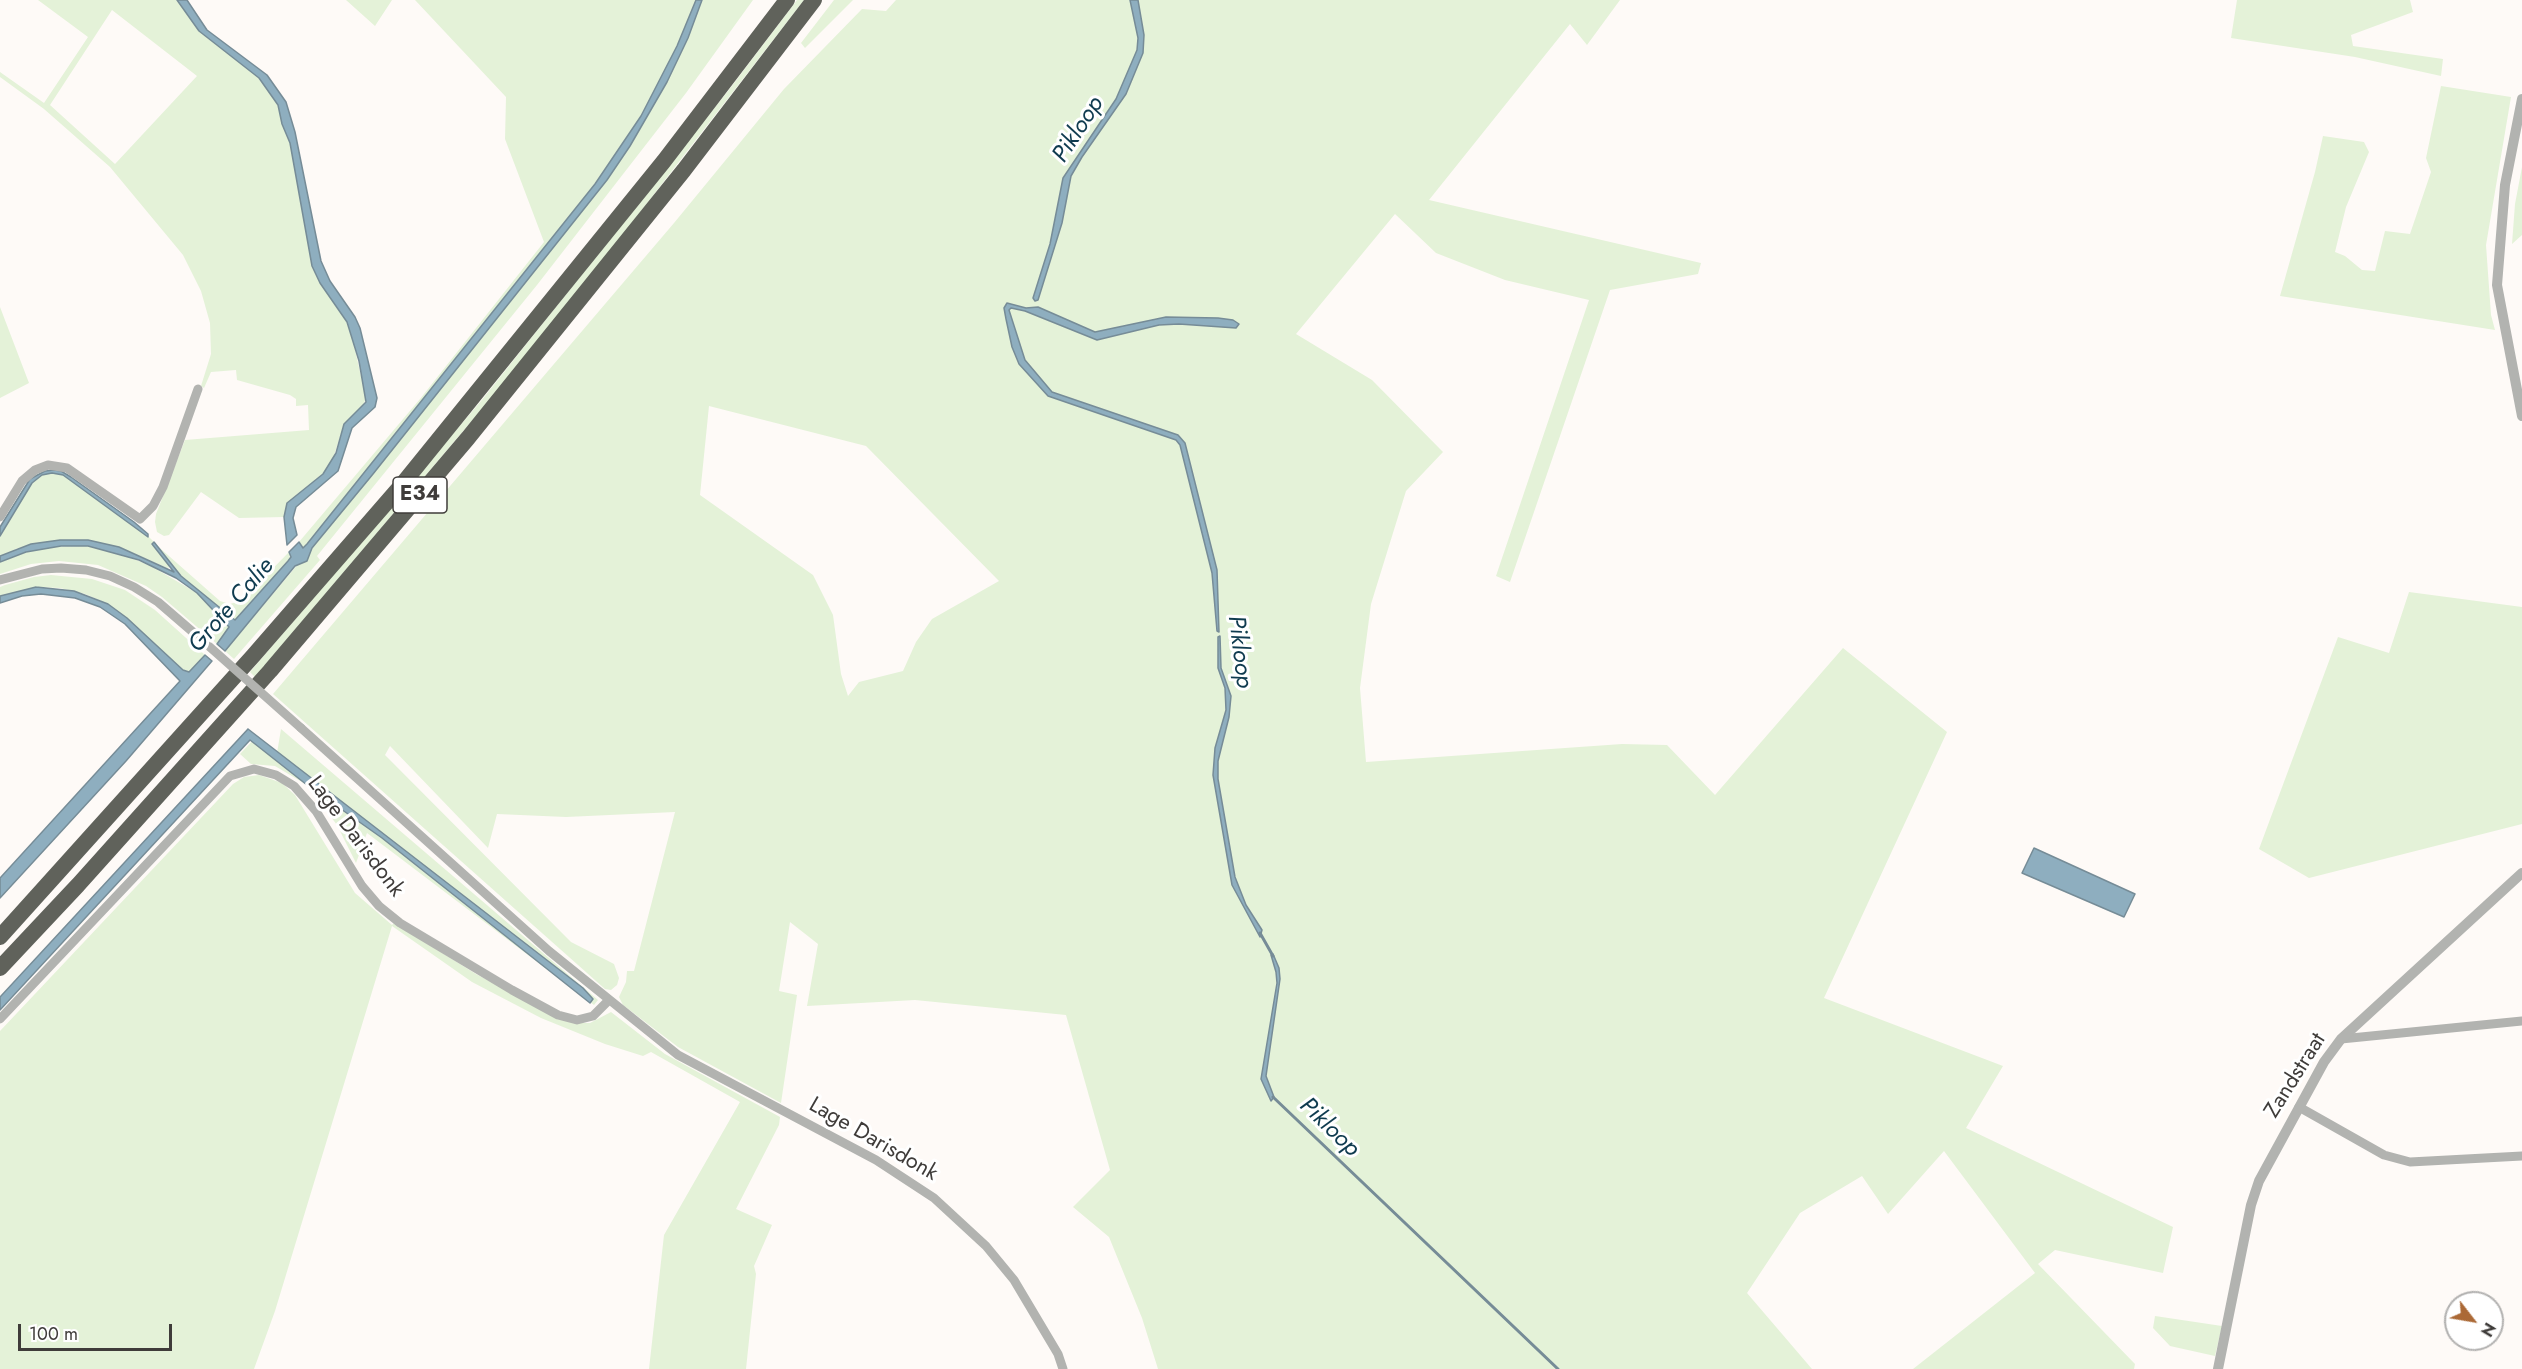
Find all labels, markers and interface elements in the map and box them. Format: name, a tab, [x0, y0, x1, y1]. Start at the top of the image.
water label: Pikloop	[1047, 91, 1111, 169]
road number: E34	[393, 477, 447, 513]
water label: Grote Calie	[183, 553, 281, 659]
water label: Pikloop	[1220, 614, 1258, 690]
street label: Lage Darisdonk	[301, 771, 409, 903]
street label: Zandstraat	[2260, 1029, 2332, 1123]
street label: Lage Darisdonk	[804, 1092, 942, 1188]
water label: Pikloop	[1293, 1092, 1365, 1164]
north arrow	[2444, 1291, 2504, 1351]
scale bar	[21, 1312, 176, 1350]
text: N	[2475, 1318, 2501, 1341]
text: 100 m	[29, 1321, 78, 1347]

